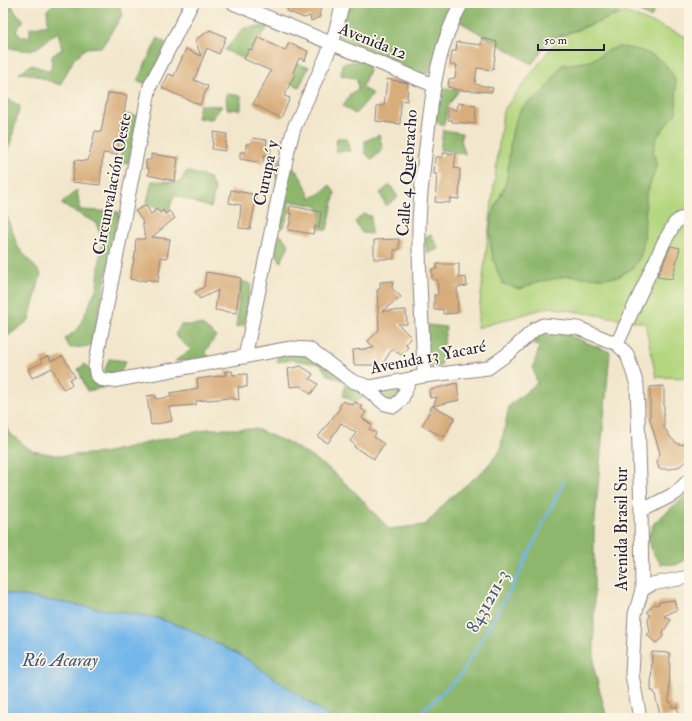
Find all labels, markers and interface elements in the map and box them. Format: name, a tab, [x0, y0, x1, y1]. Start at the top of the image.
street label: Avenida 12	[335, 17, 410, 64]
scale bar	[538, 26, 604, 52]
text: 50 m	[544, 33, 568, 48]
street label: Calle 4 Quebracho	[392, 109, 422, 237]
street label: Circunvalación Oeste	[88, 111, 136, 257]
street label: Curupa´y	[249, 138, 284, 208]
street label: Avenida 13 Yacaré	[367, 335, 488, 379]
street label: Avenida Brasil Sur	[611, 466, 632, 592]
water label: 8431211-3	[461, 565, 515, 637]
water label: Río Acaray	[21, 649, 99, 672]

